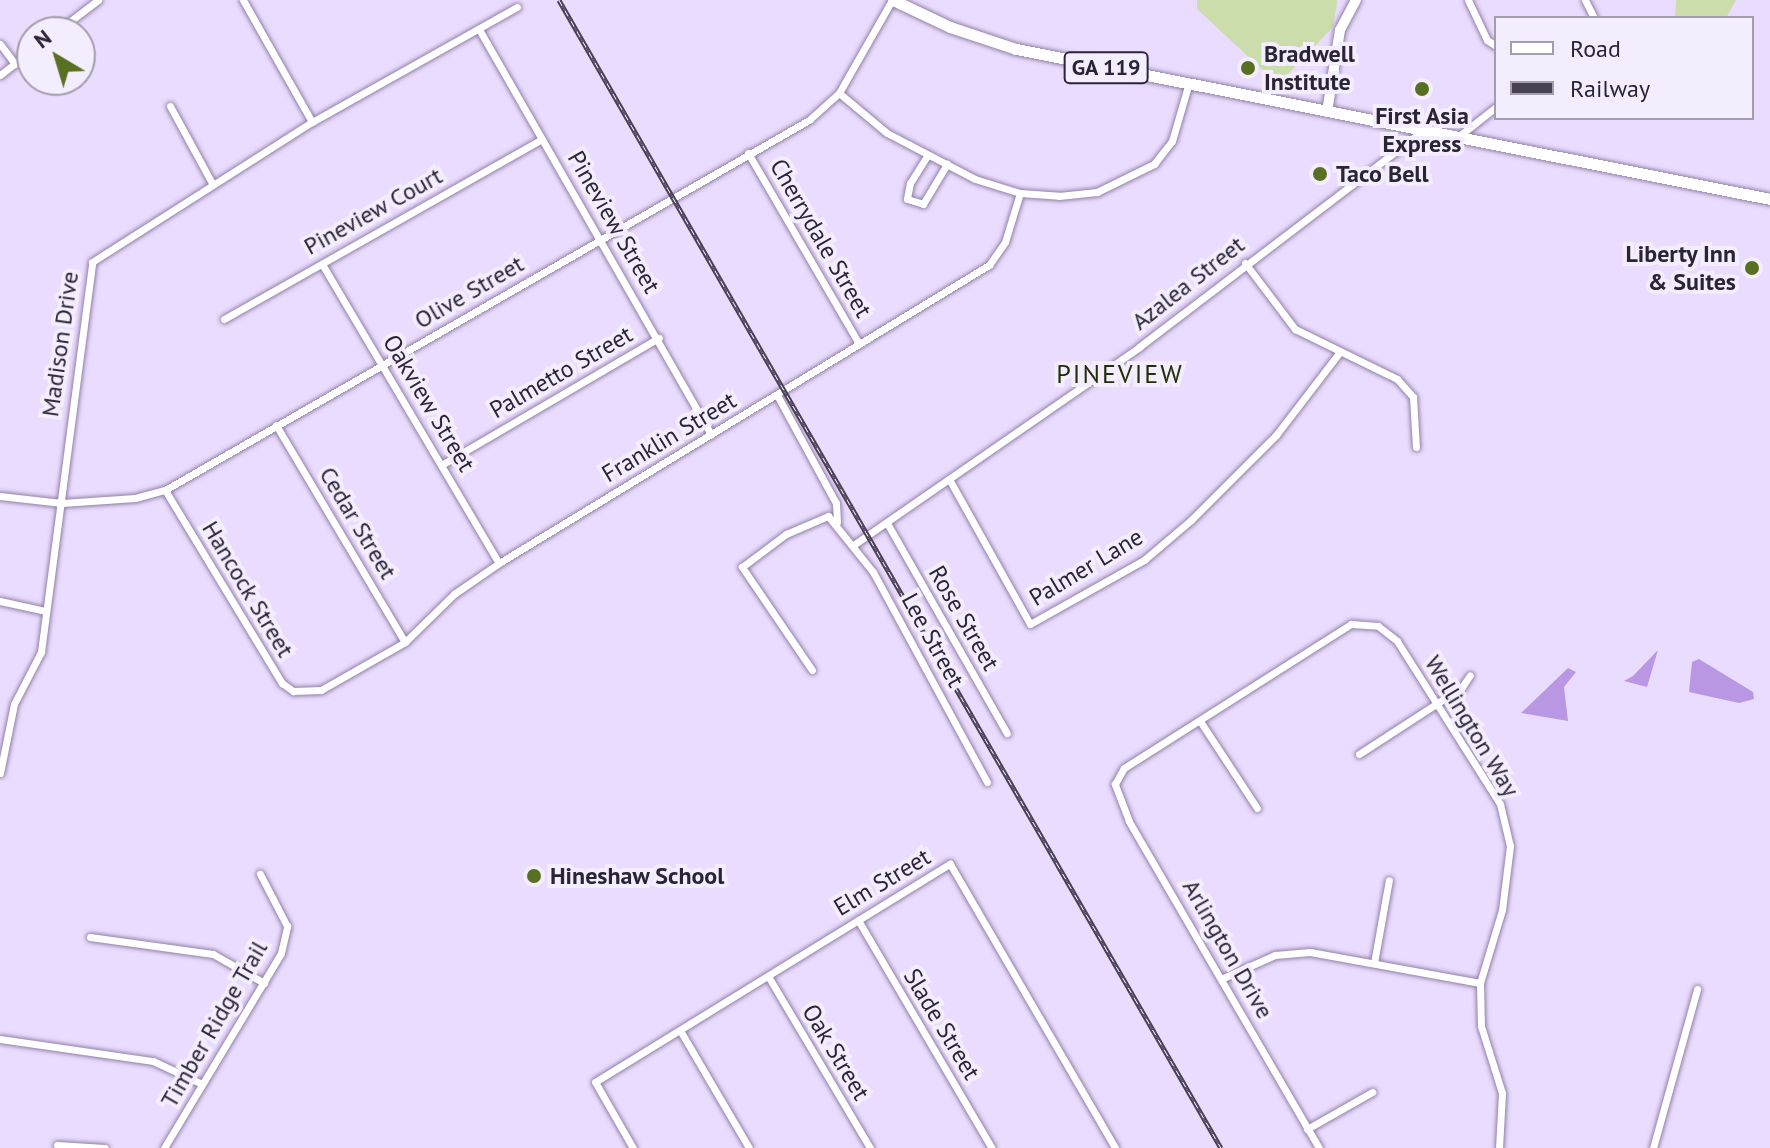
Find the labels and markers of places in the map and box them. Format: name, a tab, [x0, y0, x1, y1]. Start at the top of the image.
place label: Bradwell Institute	[1264, 40, 1355, 96]
marker: Bradwell Institute	[1239, 59, 1257, 77]
marker: First Asia Express	[1413, 80, 1431, 98]
place label: First Asia Express	[1375, 102, 1469, 158]
place label: Taco Bell	[1336, 160, 1428, 188]
marker: Taco Bell	[1311, 165, 1329, 183]
place label: Liberty Inn & Suites	[1625, 240, 1736, 296]
marker: Liberty Inn & Suites	[1743, 259, 1761, 277]
place label: Hineshaw School	[550, 862, 725, 890]
marker: Hineshaw School	[525, 867, 543, 885]

